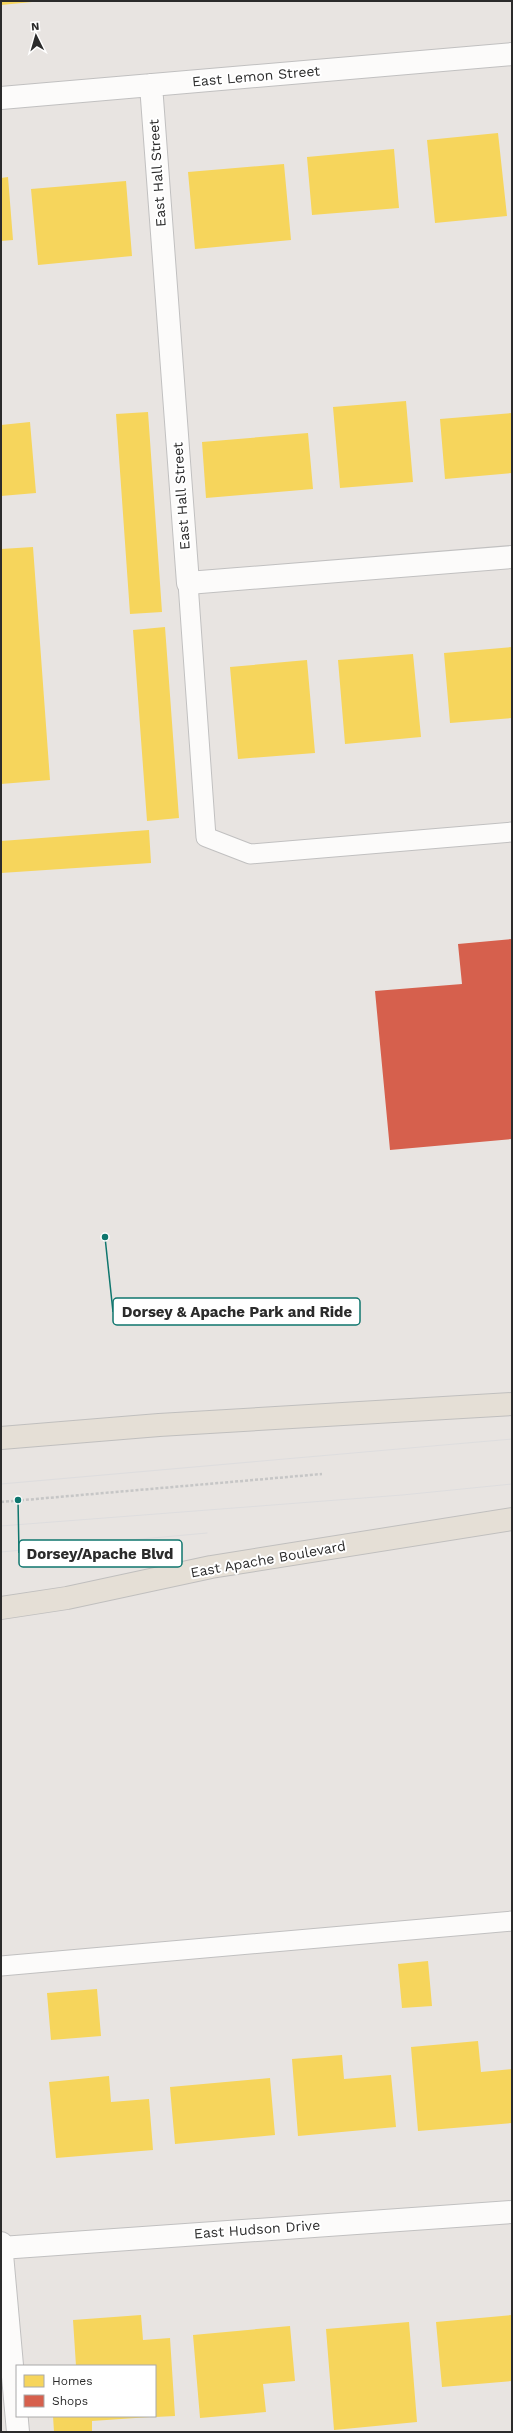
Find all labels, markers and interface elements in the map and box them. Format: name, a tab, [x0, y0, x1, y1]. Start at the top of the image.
north arrow	[16, 16, 56, 56]
text: N	[31, 20, 40, 33]
street label: East Lemon Street	[191, 62, 321, 90]
street label: East Hall Street	[145, 118, 169, 227]
street label: East Hall Street	[169, 441, 193, 550]
callout: Dorsey & Apache Park and Ride	[113, 1298, 360, 1325]
text: Dorsey & Apache Park and Ride	[122, 1303, 353, 1321]
street label: East Apache Boulevard	[189, 1537, 347, 1581]
callout: Dorsey/Apache Blvd	[19, 1540, 182, 1567]
text: Dorsey/Apache Blvd	[26, 1545, 174, 1563]
street label: East Hudson Drive	[193, 2217, 321, 2241]
legend	[16, 2365, 156, 2417]
text: Homes	[52, 2374, 93, 2388]
text: Shops	[52, 2394, 88, 2408]

